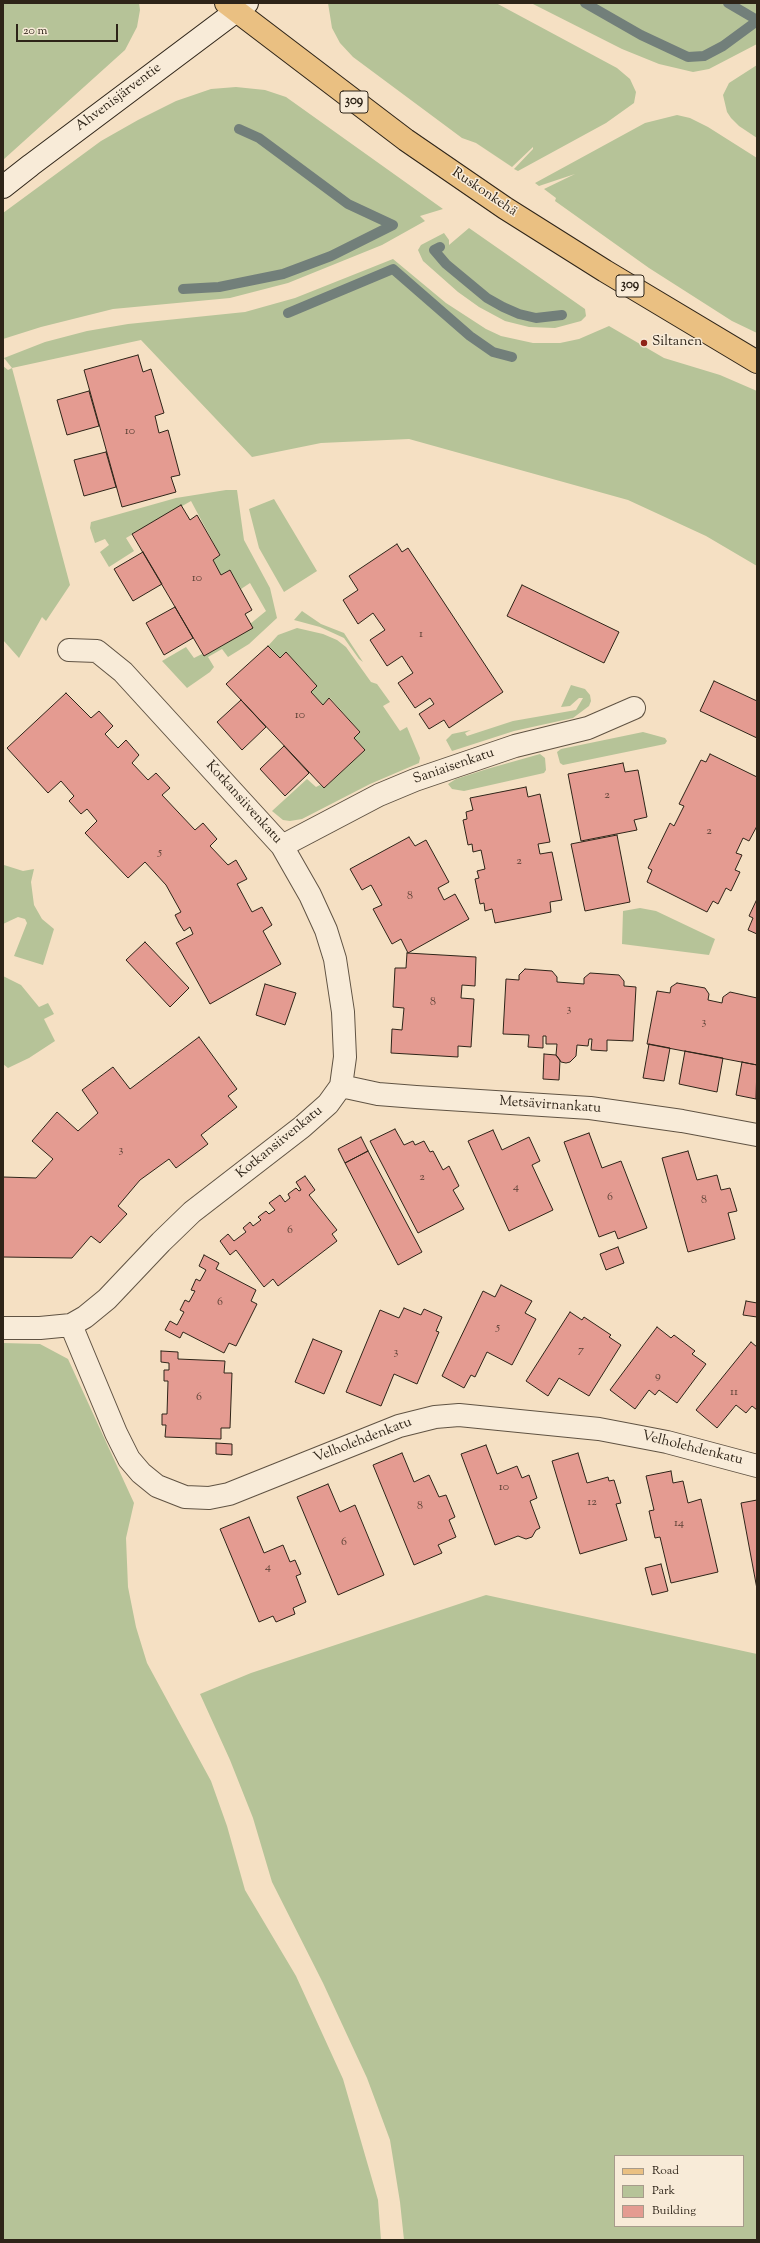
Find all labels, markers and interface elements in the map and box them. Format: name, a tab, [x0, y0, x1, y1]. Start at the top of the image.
scale bar	[18, 16, 120, 42]
text: 20 m	[23, 22, 47, 40]
street label: Ahvenisjärventie	[73, 60, 165, 136]
road number: 309	[340, 91, 368, 113]
street label: Ruskonkehä	[448, 165, 520, 221]
road number: 309	[616, 275, 644, 297]
place label: Siltanen	[652, 335, 702, 351]
marker: Siltanen	[639, 338, 649, 348]
house number: 10	[125, 425, 135, 439]
house number: 10	[192, 572, 202, 586]
house number: 1	[419, 628, 423, 642]
house number: 10	[295, 709, 305, 723]
street label: Saniaisenkatu	[411, 745, 497, 789]
street label: Kotkansiivenkatu	[201, 758, 285, 848]
house number: 2	[604, 789, 610, 803]
house number: 2	[706, 825, 712, 839]
house number: 5	[158, 846, 162, 860]
house number: 2	[516, 855, 522, 869]
house number: 8	[407, 890, 413, 904]
house number: 8	[430, 996, 436, 1010]
house number: 3	[567, 1003, 571, 1017]
house number: 3	[702, 1016, 706, 1030]
street label: Metsävirnankatu	[499, 1094, 601, 1118]
street label: Kotkansiivenkatu	[233, 1103, 327, 1183]
house number: 3	[119, 1144, 123, 1158]
house number: 2	[419, 1171, 425, 1185]
house number: 4	[513, 1181, 519, 1195]
house number: 6	[607, 1191, 613, 1205]
house number: 8	[701, 1194, 707, 1208]
house number: 6	[287, 1224, 293, 1238]
house number: 6	[217, 1296, 223, 1310]
house number: 5	[496, 1321, 500, 1335]
house number: 7	[578, 1344, 584, 1358]
house number: 3	[394, 1346, 398, 1360]
house number: 9	[655, 1370, 661, 1384]
house number: 11	[730, 1386, 738, 1400]
house number: 6	[196, 1391, 202, 1405]
street label: Velholehdenkatu	[312, 1415, 414, 1467]
street label: Velholehdenkatu	[640, 1428, 744, 1470]
house number: 10	[499, 1481, 509, 1495]
house number: 12	[587, 1496, 597, 1510]
house number: 8	[417, 1500, 423, 1514]
house number: 14	[674, 1517, 684, 1531]
house number: 6	[341, 1536, 347, 1550]
house number: 4	[265, 1561, 271, 1575]
legend	[614, 2155, 744, 2227]
text: Road	[652, 2162, 679, 2180]
text: Park	[652, 2182, 675, 2200]
text: Building	[652, 2202, 696, 2220]

